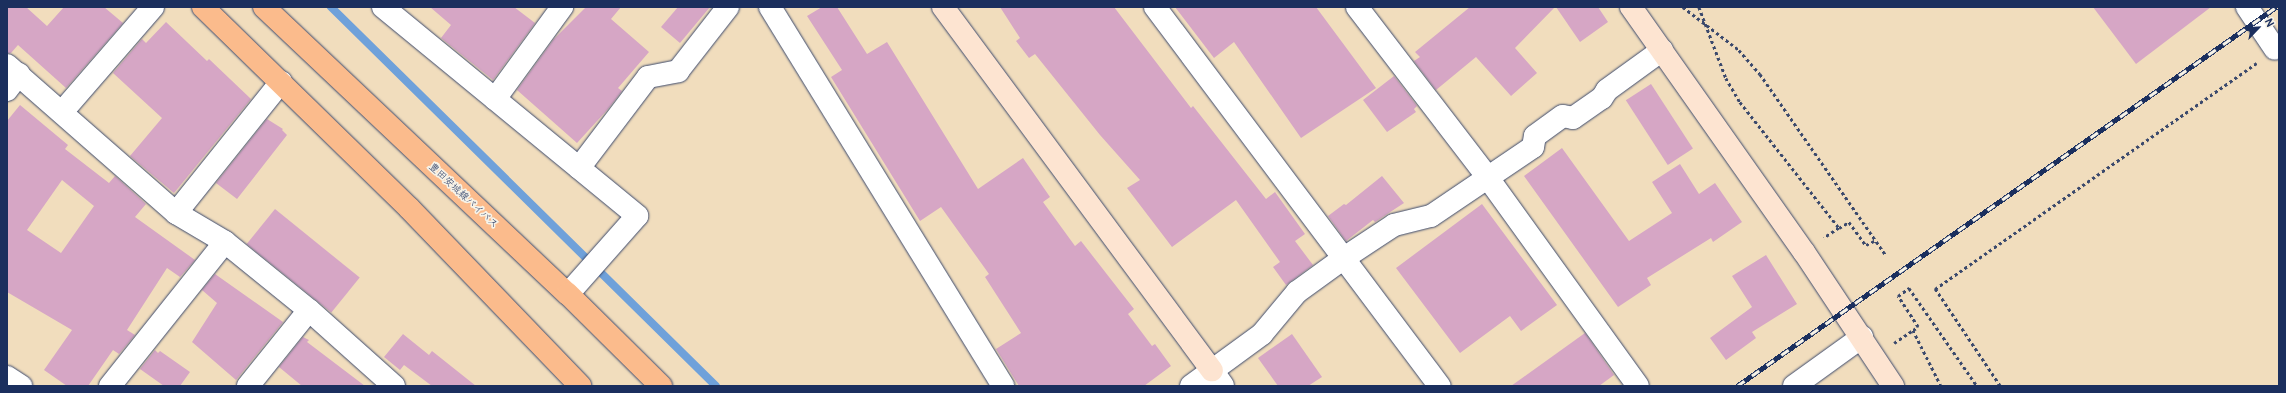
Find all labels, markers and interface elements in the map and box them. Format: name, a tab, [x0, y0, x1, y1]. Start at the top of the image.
north arrow	[2238, 8, 2278, 48]
text: N	[2262, 17, 2277, 29]
street label: 豊田安城線バイパス	[426, 161, 500, 231]

